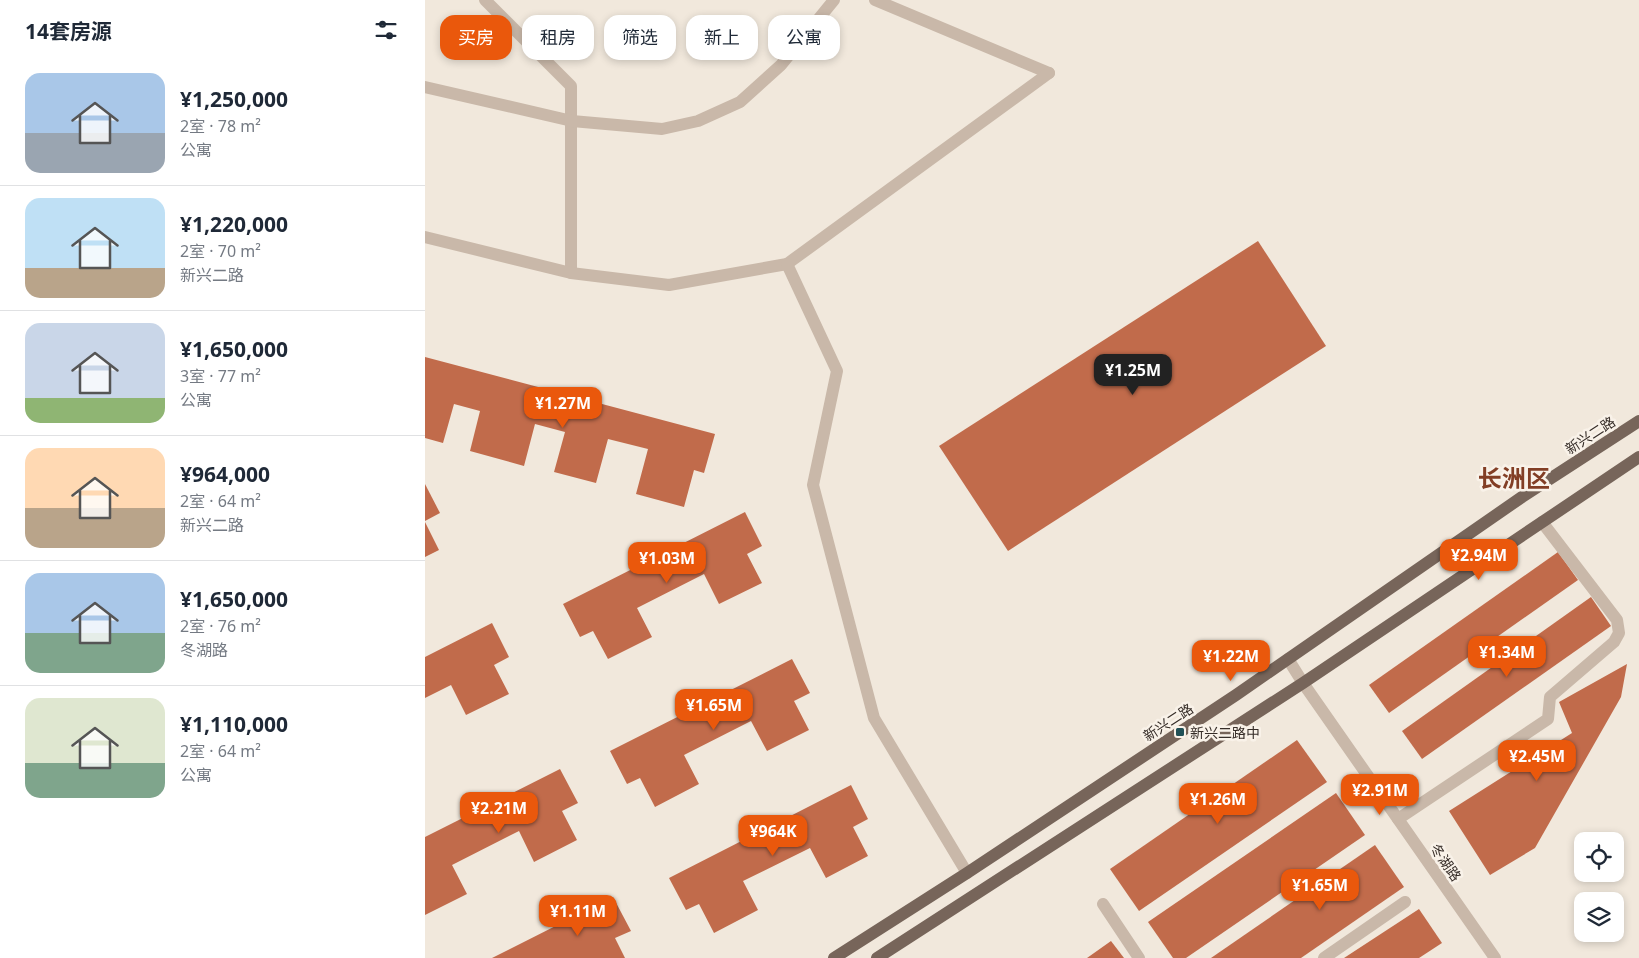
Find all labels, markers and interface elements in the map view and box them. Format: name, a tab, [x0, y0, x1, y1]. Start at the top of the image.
chip: 买房	[440, 15, 512, 60]
chip: 租房	[522, 15, 594, 60]
chip: 筛选	[604, 15, 676, 60]
chip: 新上	[686, 15, 758, 60]
chip: 公寓	[768, 15, 840, 60]
icon: filters	[372, 16, 400, 44]
text: 14套房源	[25, 17, 112, 45]
text: ¥1,250,000	[180, 85, 288, 113]
icon: home	[65, 93, 125, 153]
text: 2室 · 78 m²	[180, 115, 261, 137]
text: 公寓	[180, 139, 212, 161]
text: ¥1,220,000	[180, 210, 288, 238]
icon: home	[65, 218, 125, 278]
text: 2室 · 70 m²	[180, 240, 261, 262]
text: 新兴二路	[180, 264, 244, 286]
text: ¥1,650,000	[180, 335, 288, 363]
icon: home	[65, 343, 125, 403]
pin: ¥1.25M	[1092, 354, 1174, 396]
text: ¥1.25M	[1105, 359, 1161, 381]
text: 3室 · 77 m²	[180, 365, 261, 387]
pin: ¥1.27M	[522, 386, 604, 429]
text: 公寓	[180, 389, 212, 411]
text: ¥1.27M	[535, 392, 591, 414]
street label: 新兴二路	[1561, 412, 1619, 458]
text: ¥964,000	[180, 460, 270, 488]
district label: 长洲区	[1478, 461, 1550, 494]
icon: home	[65, 468, 125, 528]
text: 2室 · 64 m²	[180, 490, 261, 512]
text: 新兴二路	[180, 514, 244, 536]
pin: ¥2.94M	[1438, 538, 1520, 581]
pin: ¥1.03M	[626, 542, 708, 584]
text: ¥2.94M	[1451, 544, 1507, 566]
text: ¥1.03M	[639, 547, 695, 569]
text: ¥1,650,000	[180, 585, 288, 613]
icon: home	[65, 593, 125, 653]
text: 2室 · 76 m²	[180, 615, 261, 637]
pin: ¥1.34M	[1466, 636, 1548, 678]
text: 冬湖路	[180, 639, 228, 661]
pin: ¥1.22M	[1190, 640, 1272, 682]
text: ¥1.34M	[1479, 641, 1535, 663]
text: ¥1.22M	[1203, 645, 1259, 667]
pin: ¥1.65M	[673, 688, 755, 731]
text: ¥1.65M	[686, 694, 742, 716]
street label: 新兴二路	[1139, 699, 1197, 745]
text: ¥1,110,000	[180, 710, 288, 738]
icon: home	[65, 718, 125, 778]
place label: 新兴二路中	[1190, 723, 1260, 742]
marker: 新兴二路中	[1174, 726, 1186, 738]
text: 2室 · 64 m²	[180, 740, 261, 762]
pin: ¥2.45M	[1496, 740, 1578, 782]
text: ¥2.45M	[1509, 745, 1565, 767]
text: 公寓	[180, 764, 212, 786]
pin: ¥2.91M	[1339, 774, 1421, 816]
text: ¥2.91M	[1352, 779, 1408, 801]
pin: ¥1.26M	[1177, 782, 1259, 825]
text: ¥1.26M	[1190, 788, 1246, 810]
pin: ¥2.21M	[458, 792, 540, 834]
text: ¥2.21M	[471, 797, 527, 819]
pin: ¥964K	[738, 814, 808, 857]
text: ¥964K	[749, 820, 797, 842]
map controls	[1574, 832, 1624, 942]
button: locate	[1574, 832, 1624, 882]
street label: 冬湖路	[1426, 839, 1466, 885]
pin: ¥1.65M	[1279, 868, 1361, 911]
text: ¥1.65M	[1292, 874, 1348, 896]
button: layers	[1574, 892, 1624, 942]
pin: ¥1.11M	[537, 894, 619, 937]
text: ¥1.11M	[550, 900, 606, 922]

